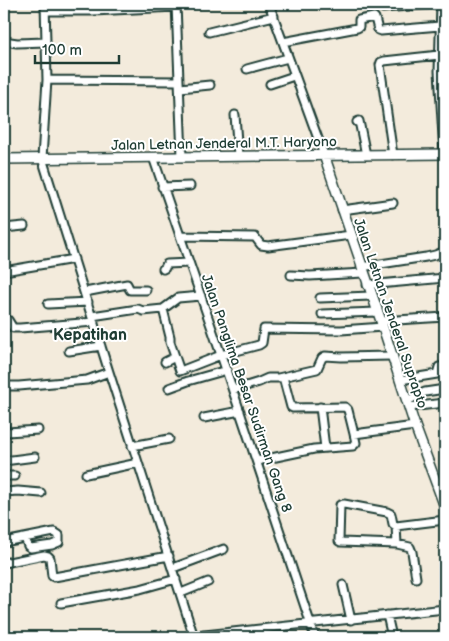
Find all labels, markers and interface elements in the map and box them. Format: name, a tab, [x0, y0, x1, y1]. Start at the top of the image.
scale bar	[35, 32, 119, 64]
text: 100 m	[42, 41, 82, 60]
street label: Jalan Letnan Jenderal M.T. Haryono	[111, 133, 337, 154]
street label: Jalan Letnan Jenderal Suprapto	[350, 216, 431, 411]
street label: Jalan Panglima Besar Sudirman Gang 8	[198, 272, 295, 515]
district label: Kepatihan	[53, 326, 127, 345]

